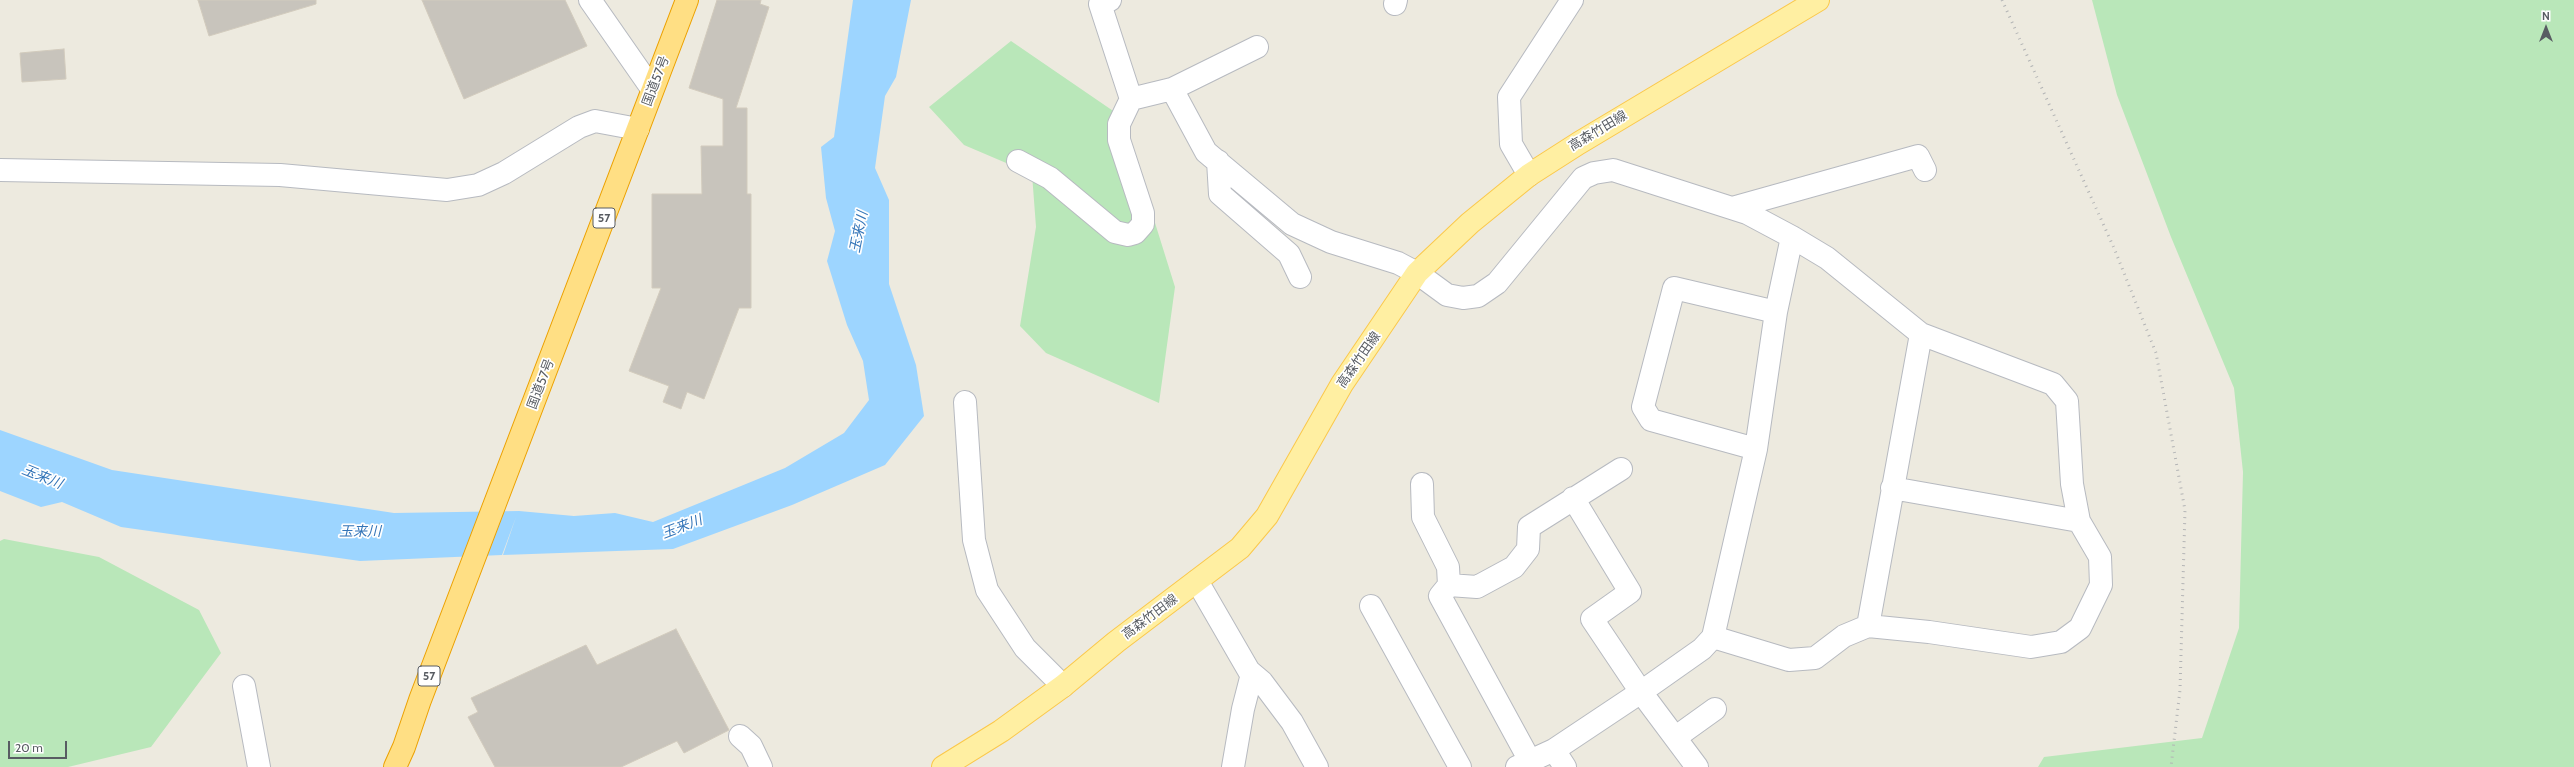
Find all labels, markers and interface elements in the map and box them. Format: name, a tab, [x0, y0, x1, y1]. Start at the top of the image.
north arrow	[2526, 8, 2566, 48]
text: N	[2542, 9, 2550, 23]
street label: 国道57号	[639, 54, 673, 108]
street label: 高森竹田線	[1566, 108, 1630, 154]
road number: 57	[593, 208, 615, 228]
water label: 玉来川	[847, 210, 871, 254]
street label: 高森竹田線	[1334, 329, 1384, 391]
street label: 国道57号	[524, 357, 558, 411]
water label: 玉来川	[19, 461, 65, 493]
water label: 玉来川	[659, 512, 705, 542]
water label: 玉来川	[339, 524, 381, 540]
street label: 高森竹田線	[1119, 591, 1181, 643]
road number: 57	[418, 666, 440, 686]
scale bar	[10, 733, 69, 759]
text: 20 m	[15, 740, 43, 755]

